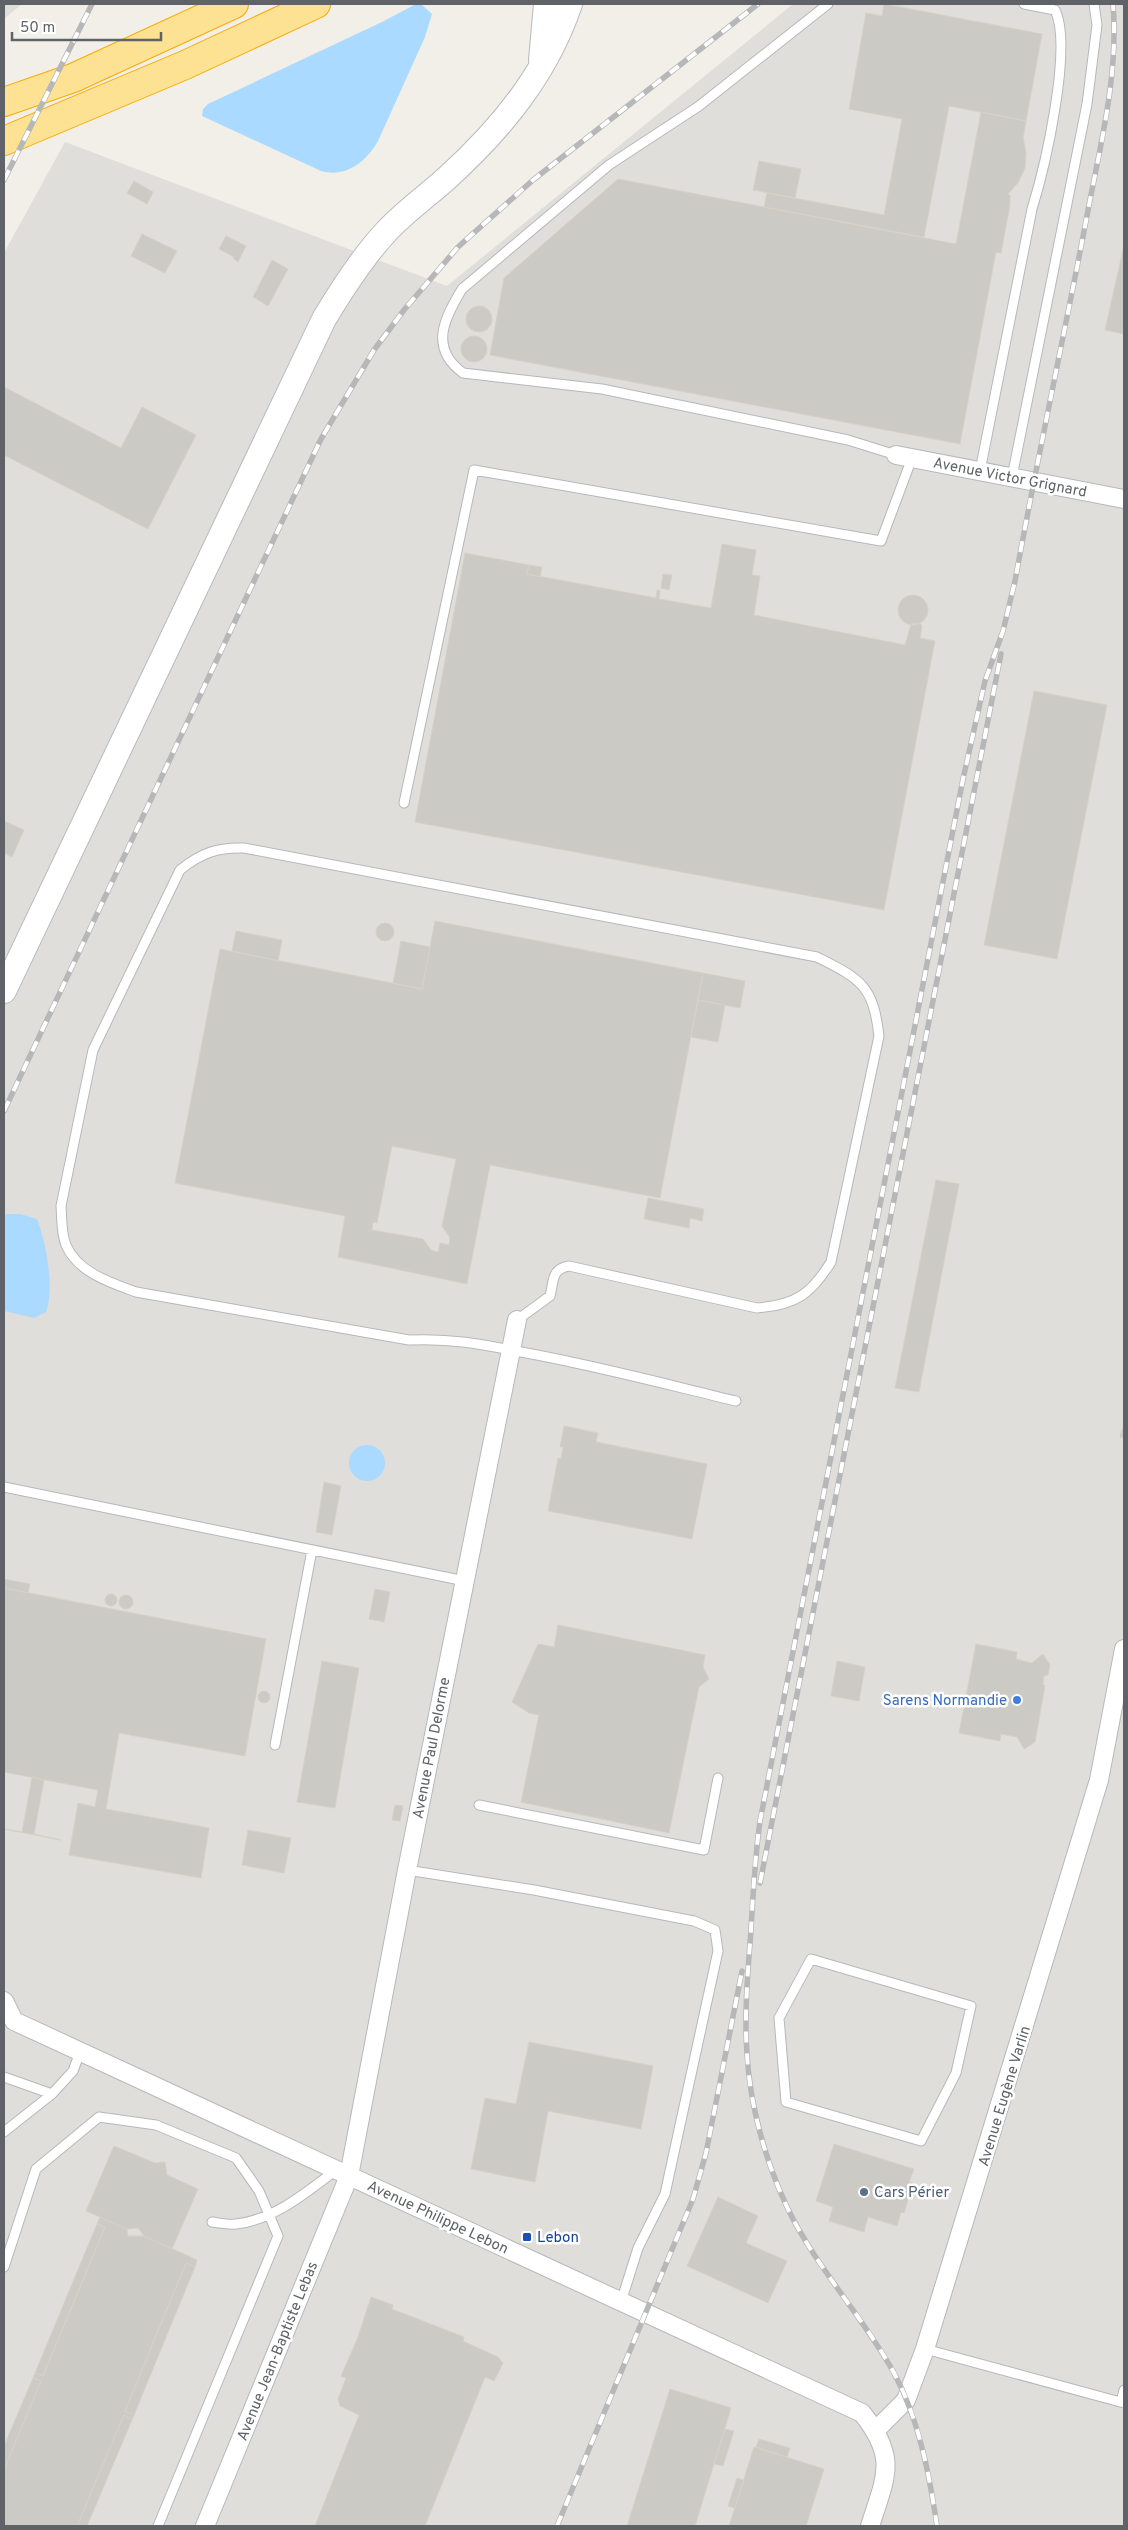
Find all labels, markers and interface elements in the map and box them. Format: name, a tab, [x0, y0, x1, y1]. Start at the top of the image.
scale bar	[12, 10, 161, 42]
text: 50 m	[20, 19, 55, 38]
street label: Avenue Victor Grignard	[931, 454, 1088, 503]
street label: Avenue Paul Delorme	[409, 1676, 456, 1821]
place label: Sarens Normandie	[883, 1692, 1007, 1711]
marker: Sarens Normandie	[1011, 1694, 1023, 1706]
street label: Avenue Eugène Varlin	[975, 2024, 1036, 2169]
street label: Avenue Philippe Lebon	[364, 2177, 511, 2259]
place label: Cars Périer	[874, 2184, 949, 2203]
marker: Cars Périer	[858, 2186, 870, 2198]
place label: Lebon	[537, 2229, 579, 2248]
marker: Lebon	[521, 2231, 533, 2243]
street label: Avenue Jean-Baptiste Lebas	[234, 2259, 323, 2444]

